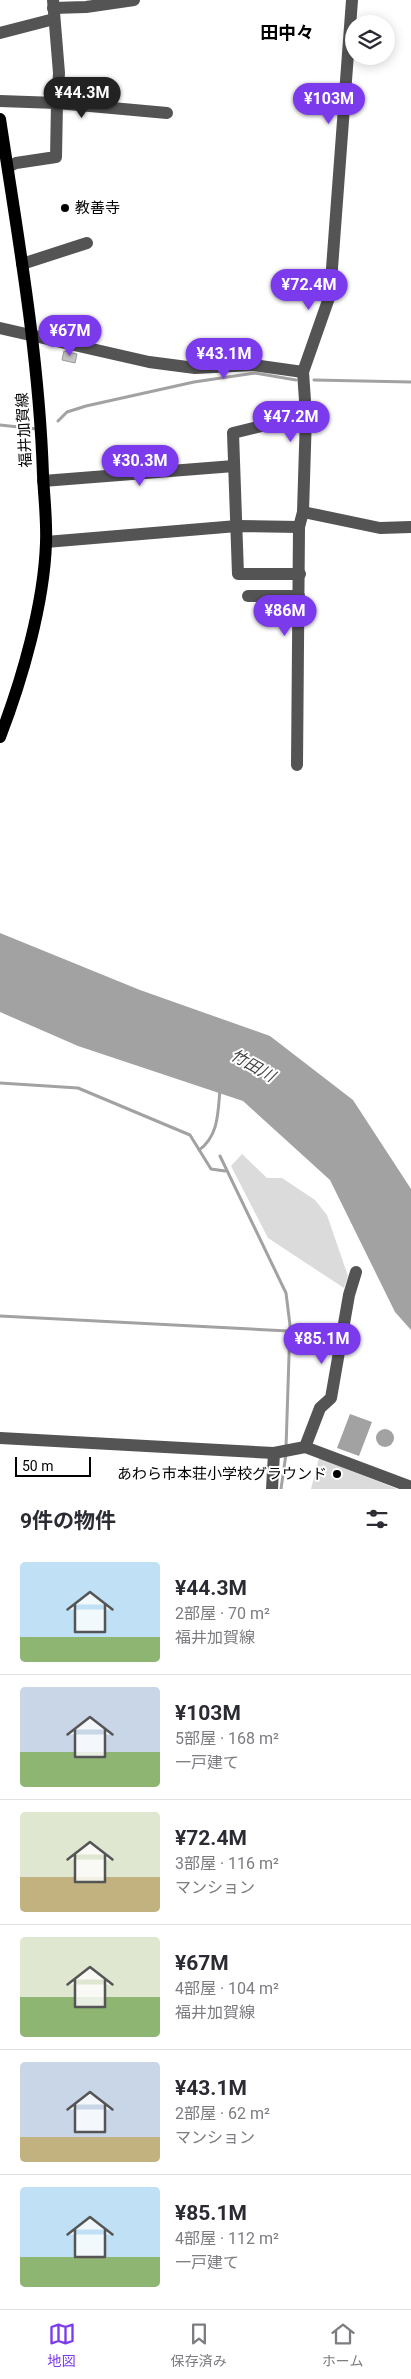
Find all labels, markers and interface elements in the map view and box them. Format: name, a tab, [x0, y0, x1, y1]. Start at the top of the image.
map controls	[345, 15, 395, 65]
button: layers	[345, 15, 395, 65]
district label: 田中々	[260, 22, 314, 43]
pin: ¥44.3M	[41, 76, 123, 119]
pin: ¥103M	[294, 82, 364, 125]
text: ¥44.3M	[55, 83, 109, 102]
text: ¥103M	[304, 89, 354, 108]
place label: 教善寺	[75, 199, 120, 217]
marker: 教善寺	[59, 202, 71, 214]
pin: ¥72.4M	[268, 268, 350, 311]
text: ¥72.4M	[282, 275, 336, 294]
pin: ¥67M	[40, 314, 100, 357]
text: ¥67M	[50, 321, 90, 340]
pin: ¥43.1M	[183, 338, 265, 380]
text: ¥43.1M	[197, 344, 251, 363]
street label: 福井加賀線	[13, 392, 35, 468]
pin: ¥47.2M	[250, 400, 332, 443]
text: ¥47.2M	[264, 407, 318, 426]
pin: ¥30.3M	[99, 444, 181, 487]
text: ¥30.3M	[113, 451, 167, 470]
pin: ¥86M	[255, 594, 315, 637]
text: ¥86M	[265, 601, 305, 620]
water label: 竹田川	[227, 1045, 280, 1087]
pin: ¥85.1M	[281, 1322, 363, 1365]
text: ¥85.1M	[295, 1329, 349, 1348]
scale bar	[15, 1454, 91, 1477]
text: 50 m	[22, 1458, 54, 1474]
place label: あわら市本荘小学校グラウンド	[117, 1465, 327, 1483]
marker: あわら市本荘小学校グラウンド	[331, 1468, 343, 1480]
icon: filters	[363, 1505, 391, 1533]
text: 9件の物件	[20, 1509, 116, 1533]
text: ¥44.3M	[175, 1576, 247, 1600]
icon: home	[60, 1582, 120, 1642]
text: 2部屋 · 70 m²	[175, 1604, 270, 1623]
text: 福井加賀線	[175, 1628, 255, 1647]
text: ¥103M	[175, 1701, 241, 1725]
icon: home	[60, 1707, 120, 1767]
text: 5部屋 · 168 m²	[175, 1729, 279, 1748]
text: 一戸建て	[175, 1753, 239, 1772]
text: ¥72.4M	[175, 1826, 247, 1850]
icon: home	[60, 1832, 120, 1892]
text: 3部屋 · 116 m²	[175, 1854, 279, 1873]
text: マンション	[175, 1878, 255, 1897]
text: ¥67M	[175, 1951, 229, 1975]
icon: home	[60, 1957, 120, 2017]
text: 4部屋 · 104 m²	[175, 1979, 279, 1998]
text: 福井加賀線	[175, 2003, 255, 2022]
text: ¥43.1M	[175, 2076, 247, 2100]
icon: home	[60, 2082, 120, 2142]
text: 2部屋 · 62 m²	[175, 2104, 270, 2123]
text: マンション	[175, 2128, 255, 2147]
text: ¥85.1M	[175, 2201, 247, 2225]
icon: home	[60, 2207, 120, 2267]
text: 4部屋 · 112 m²	[175, 2229, 279, 2248]
text: 一戸建て	[175, 2253, 239, 2272]
tab: 地図	[48, 2320, 76, 2370]
tab: 保存済み	[171, 2320, 227, 2370]
tab: ホーム	[322, 2320, 363, 2370]

